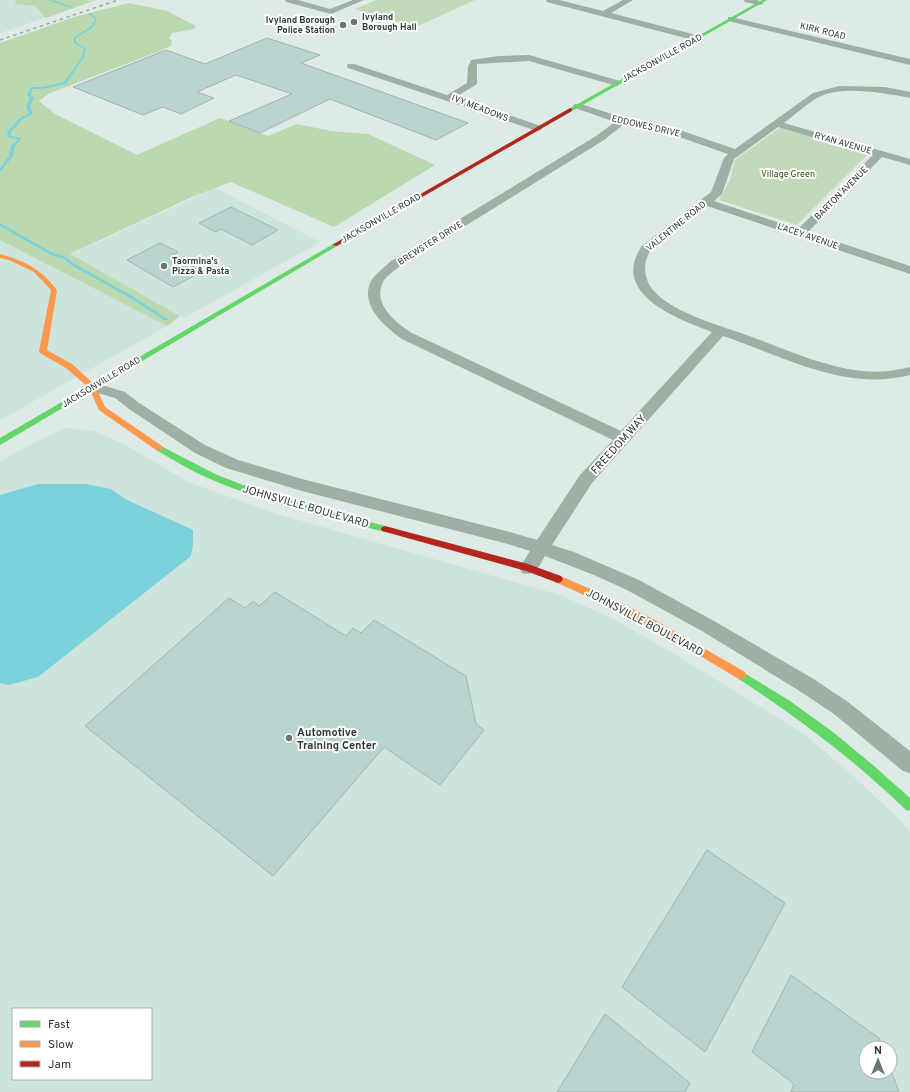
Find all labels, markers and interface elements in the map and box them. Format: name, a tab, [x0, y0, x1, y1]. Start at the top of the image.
place label: Ivyland Borough Hall	[362, 12, 417, 33]
place label: Ivyland Borough Police Station	[266, 15, 335, 36]
marker: Ivyland Borough Hall	[349, 17, 359, 27]
marker: Ivyland Borough Police Station	[338, 20, 348, 30]
street label: KIRK ROAD	[799, 20, 847, 42]
street label: JACKSONVILLE ROAD	[620, 32, 704, 85]
street label: IVY MEADOWS	[450, 93, 510, 124]
street label: EDDOWES DRIVE	[611, 113, 681, 140]
street label: RYAN AVENUE	[813, 130, 873, 157]
street label: BARTON AVENUE	[812, 164, 870, 222]
park label: Village Green	[761, 169, 815, 180]
street label: JACKSONVILLE ROAD	[339, 191, 423, 246]
street label: VALENTINE ROAD	[644, 199, 708, 254]
street label: BREWSTER DRIVE	[396, 219, 465, 268]
street label: LACEY AVENUE	[776, 221, 840, 252]
place label: Taormina's Pizza & Pasta	[172, 256, 229, 277]
marker: Taormina's Pizza & Pasta	[159, 261, 169, 271]
street label: JACKSONVILLE ROAD	[60, 355, 143, 410]
street label: FREEDOM WAY	[588, 412, 649, 477]
street label: JOHNSVILLE BOULEVARD	[241, 482, 371, 532]
street label: JOHNSVILLE BOULEVARD	[583, 586, 706, 660]
place label: Automotive Training Center	[297, 726, 377, 753]
marker: Automotive Training Center	[284, 733, 294, 743]
legend	[12, 1008, 152, 1080]
text: Fast	[48, 1017, 70, 1033]
text: Slow	[48, 1037, 74, 1053]
north arrow	[858, 1040, 898, 1080]
text: N	[874, 1044, 882, 1058]
text: Jam	[48, 1057, 71, 1073]

